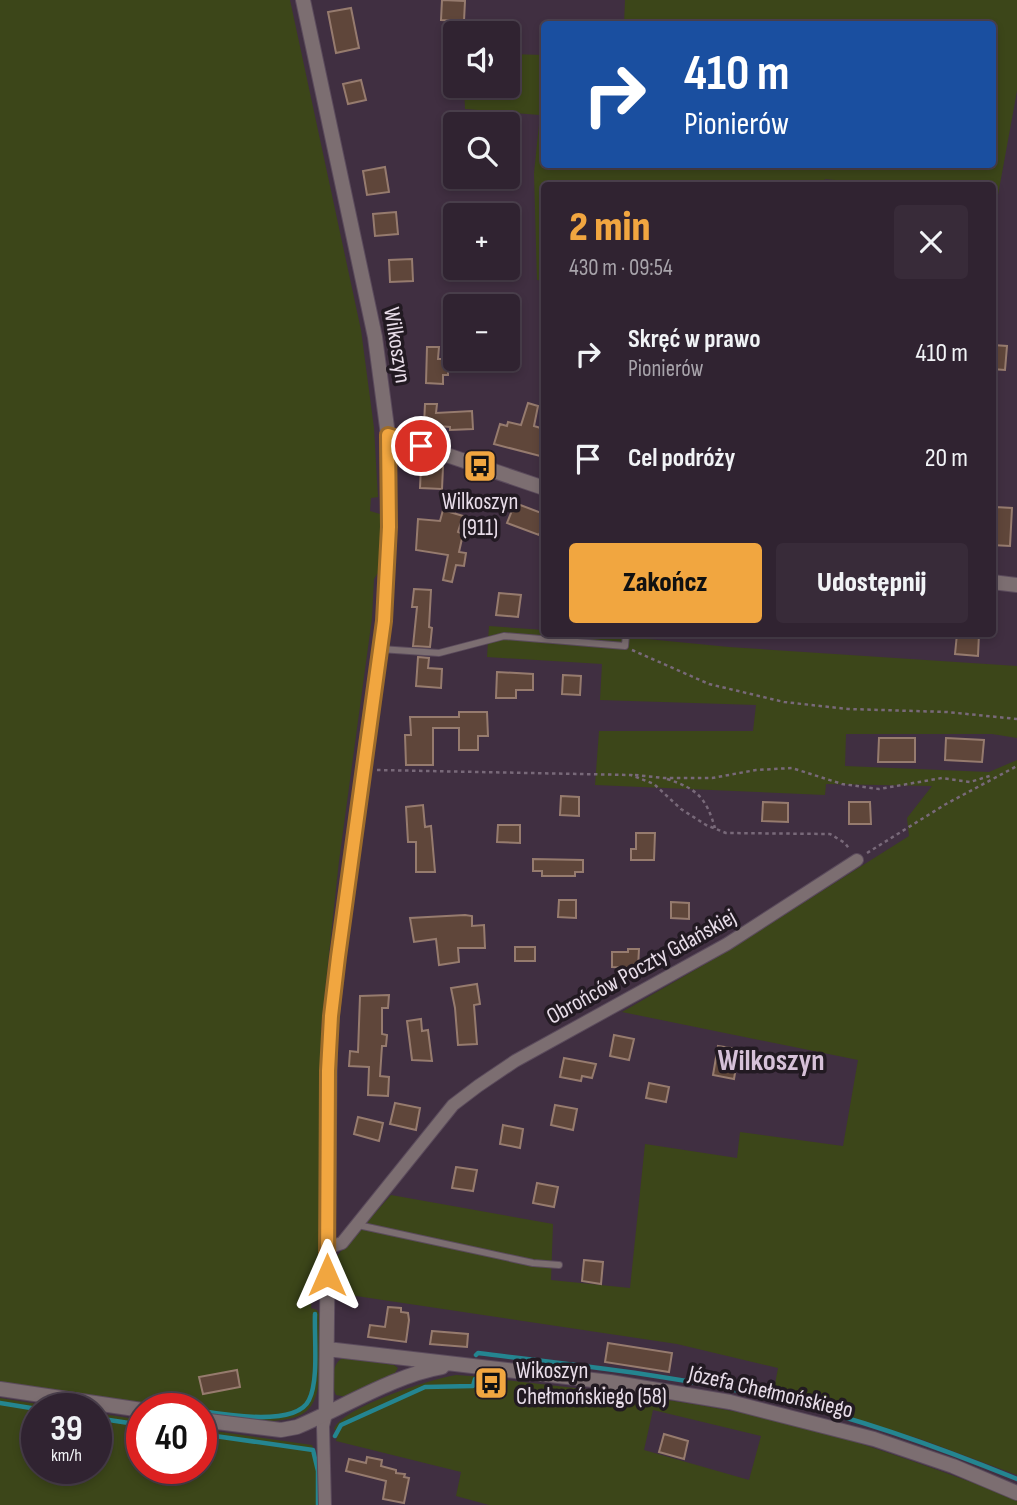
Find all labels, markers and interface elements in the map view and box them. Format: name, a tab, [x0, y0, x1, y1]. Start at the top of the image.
map controls	[443, 21, 520, 371]
button: sound	[443, 21, 520, 98]
text: 410 m	[684, 45, 790, 104]
icon: right	[569, 49, 660, 140]
text: Pionierów	[684, 105, 789, 144]
button: search	[443, 112, 520, 189]
text: 2 min	[569, 202, 650, 253]
button: +	[443, 203, 520, 280]
button: close	[894, 205, 968, 279]
text: 430 m · 09:54	[569, 254, 673, 282]
button: −	[443, 294, 520, 371]
street label: Wilkoszyn	[377, 305, 417, 385]
text: Skręć w prawo	[628, 324, 761, 355]
icon: right	[569, 335, 607, 373]
text: 410 m	[916, 338, 968, 369]
text: Pionierów	[628, 355, 704, 383]
pin	[391, 416, 451, 476]
icon: arrive	[402, 427, 440, 465]
icon: arrive	[569, 440, 607, 478]
text: Cel podróży	[628, 443, 735, 474]
text: 20 m	[925, 443, 968, 474]
bus stop icon: Wilkoszyn (911)	[461, 447, 499, 485]
place label: Wilkoszyn (911)	[442, 488, 518, 542]
button: Zakończ	[569, 543, 762, 623]
button: Udostępnij	[776, 543, 968, 623]
street label: Obrońców Poczty Gdańskiej	[542, 903, 741, 1031]
district label: Wilkoszyn	[717, 1043, 825, 1079]
position arrow	[290, 1238, 364, 1312]
place label: Wikoszyn Chełmońskiego (58)	[516, 1357, 667, 1411]
street label: Józefa Chełmońskiego	[685, 1359, 856, 1425]
bus stop icon: Wikoszyn Chełmońskiego (58)	[472, 1364, 510, 1402]
speed limit sign: 40	[126, 1393, 217, 1484]
text: 39	[50, 1408, 83, 1451]
text: km/h	[51, 1445, 82, 1466]

